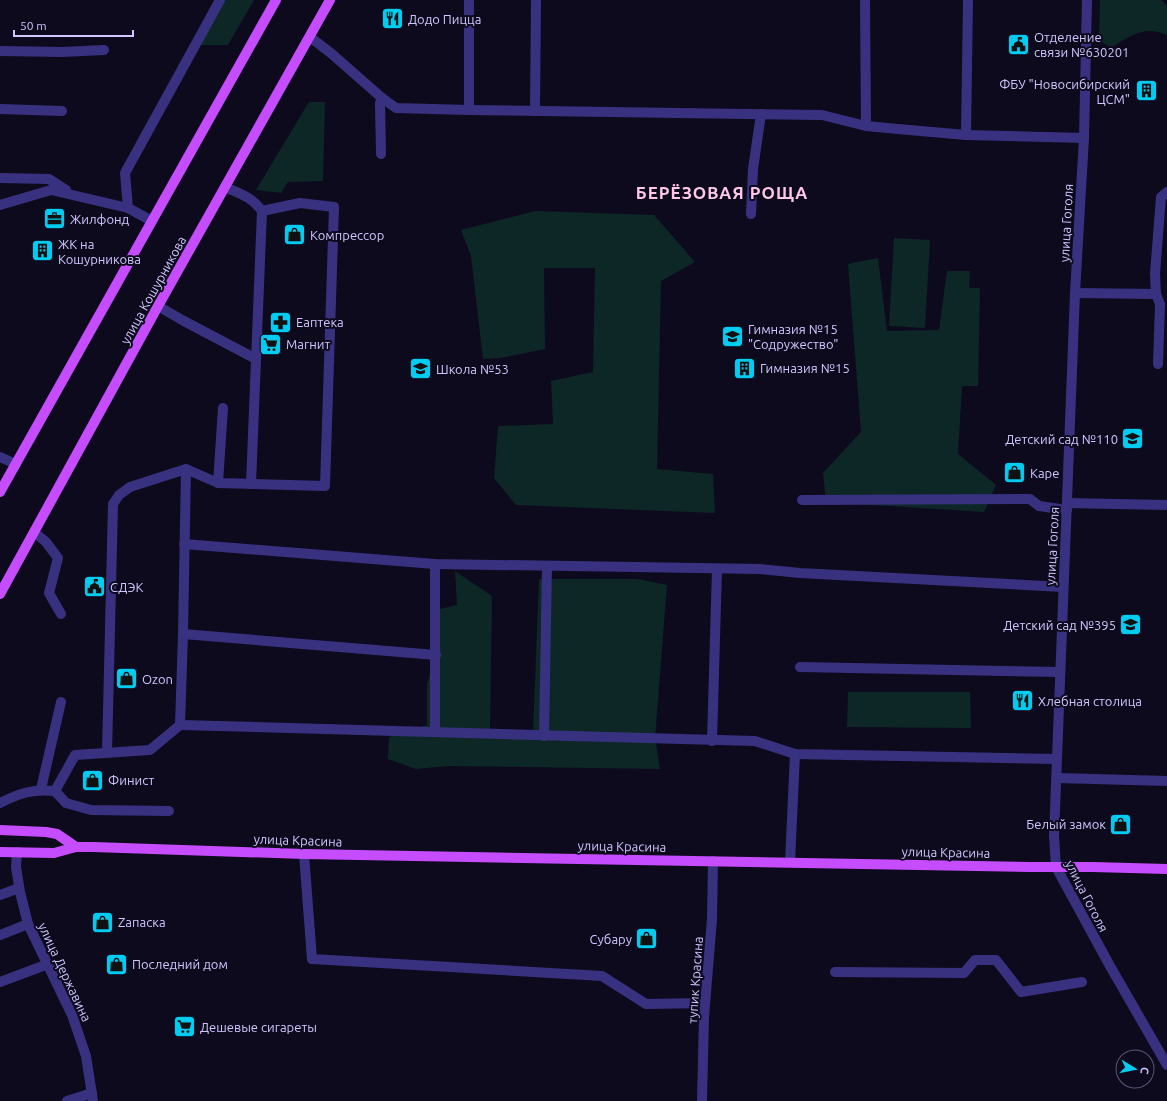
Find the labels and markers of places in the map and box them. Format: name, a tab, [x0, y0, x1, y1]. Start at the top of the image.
restaurant icon: Додо Пицца	[380, 6, 406, 32]
place label: Додо Пицца	[408, 12, 481, 26]
place label: Отделение связи №630201	[1034, 30, 1129, 59]
public building icon: Отделение связи №630201	[1006, 31, 1032, 57]
place label: ФБУ "Новосибирский ЦСМ"	[999, 77, 1130, 106]
building icon: ФБУ "Новосибирский ЦСМ"	[1133, 78, 1159, 104]
office icon: Жилфонд	[42, 206, 68, 232]
place label: Жилфонд	[70, 212, 130, 226]
shop icon: Компрессор	[282, 222, 308, 248]
place label: Компрессор	[310, 228, 384, 242]
place label: ЖК на Кошурникова	[58, 237, 141, 266]
building icon: ЖК на Кошурникова	[29, 238, 55, 264]
pharmacy icon: Еаптека	[267, 309, 293, 335]
place label: Еаптека	[296, 315, 344, 329]
place label: Гимназия №15 "Содружество"	[748, 322, 838, 351]
school or university icon: Гимназия №15 "Содружество"	[720, 323, 746, 349]
supermarket icon: Магнит	[257, 331, 283, 357]
place label: Магнит	[286, 337, 331, 351]
building icon: Гимназия №15	[731, 355, 757, 381]
school or university icon: Школа №53	[407, 356, 433, 382]
place label: Гимназия №15	[760, 361, 850, 375]
place label: Школа №53	[436, 362, 509, 376]
school or university icon: Детский сад №110	[1120, 426, 1146, 452]
place label: Детский сад №110	[1005, 432, 1118, 446]
shop icon: Каре	[1002, 460, 1028, 486]
place label: Каре	[1030, 466, 1059, 480]
public building icon: СДЭК	[82, 574, 108, 600]
place label: СДЭК	[110, 580, 143, 594]
school or university icon: Детский сад №395	[1118, 612, 1144, 638]
place label: Детский сад №395	[1003, 618, 1116, 632]
shop icon: Ozon	[114, 666, 140, 692]
place label: Ozon	[142, 672, 173, 686]
restaurant icon: Хлебная столица	[1009, 688, 1035, 714]
place label: Хлебная столица	[1038, 694, 1142, 708]
shop icon: Финист	[79, 767, 105, 793]
place label: Финист	[108, 773, 154, 787]
shop icon: Белый замок	[1108, 811, 1134, 837]
place label: Белый замок	[1026, 817, 1106, 831]
shop icon: Zапаска	[90, 909, 116, 935]
place label: Zапаска	[118, 915, 166, 929]
shop icon: Субару	[634, 926, 660, 952]
place label: Субару	[590, 932, 632, 946]
shop icon: Последний дом	[104, 951, 130, 977]
place label: Последний дом	[132, 957, 228, 971]
supermarket icon: Дешевые сигареты	[171, 1014, 197, 1040]
place label: Дешевые сигареты	[200, 1020, 317, 1034]

